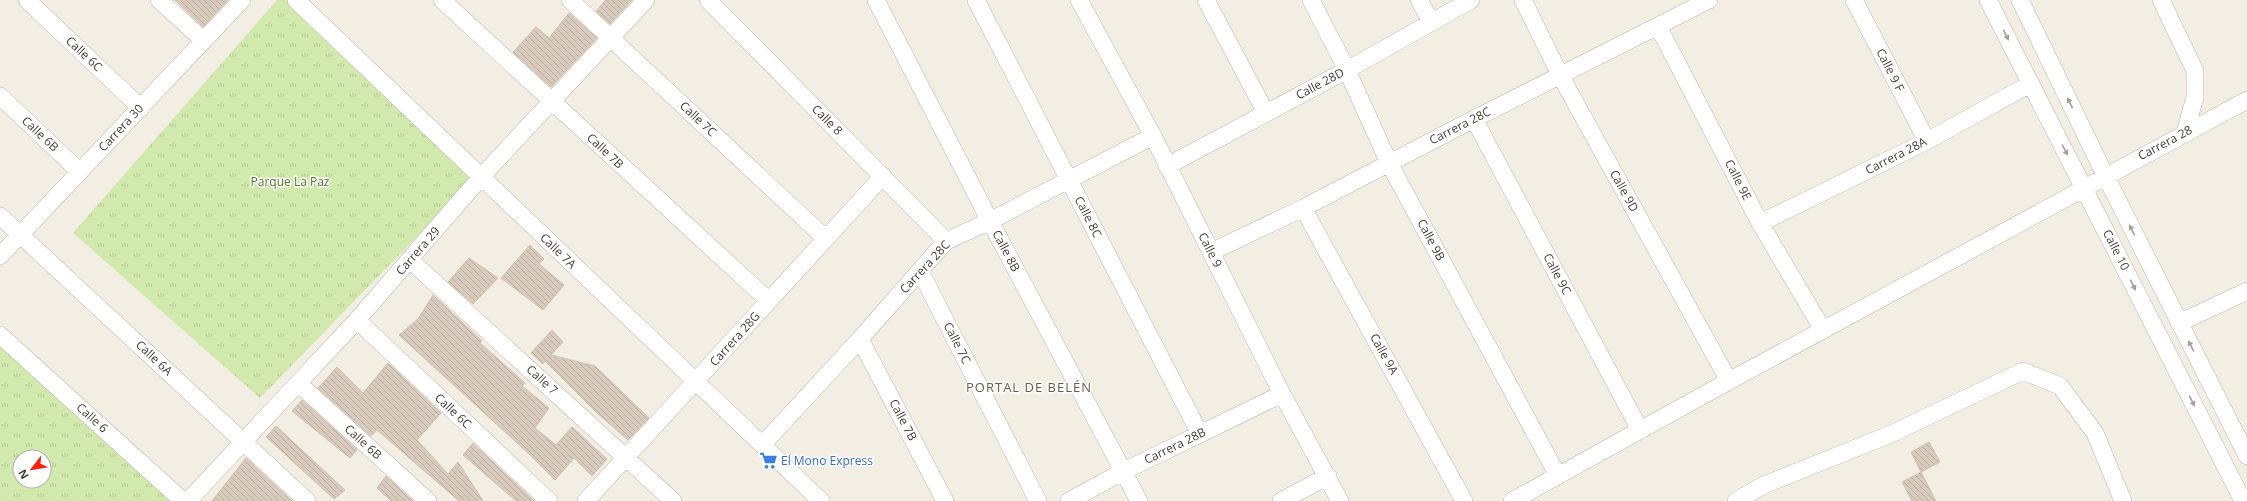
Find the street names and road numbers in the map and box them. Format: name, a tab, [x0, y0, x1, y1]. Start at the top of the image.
street label: Calle 6C	[62, 32, 107, 75]
street label: Calle 9 F	[1872, 45, 1909, 94]
street label: Calle 28D	[1293, 64, 1347, 103]
street label: Calle 7C	[676, 97, 721, 140]
street label: Carrera 30	[94, 100, 147, 155]
street label: Calle 8	[808, 101, 847, 139]
street label: Carrera 28C	[1426, 103, 1494, 148]
street label: Calle 6B	[18, 112, 63, 155]
street label: Carrera 28	[2135, 121, 2195, 164]
street label: Calle 7B	[583, 129, 628, 172]
street label: Carrera 28A	[1862, 133, 1930, 178]
street label: Calle 9E	[1721, 156, 1756, 203]
street label: Calle 9D	[1606, 167, 1643, 215]
street label: Calle 8C	[1071, 193, 1106, 241]
street label: Calle 9B	[1413, 216, 1450, 264]
street label: Carrera 29	[392, 223, 444, 279]
street label: Calle 10	[2099, 226, 2134, 273]
street label: Calle 8B	[988, 227, 1025, 275]
street label: Calle 7A	[536, 229, 581, 273]
street label: Calle 9	[1194, 229, 1226, 270]
street label: Carrera 28C	[896, 236, 954, 297]
street label: Calle 9C	[1539, 250, 1576, 298]
street label: Carrera 28G	[706, 308, 764, 370]
street label: Calle 7C	[940, 319, 975, 367]
street label: Calle 9A	[1366, 330, 1403, 378]
street label: Calle 6A	[132, 336, 177, 379]
street label: Calle 7	[523, 361, 562, 398]
street label: Calle 6C	[431, 389, 476, 432]
street label: Calle 7B	[885, 396, 922, 444]
street label: Calle 6	[73, 399, 112, 436]
street label: Calle 6B	[341, 420, 386, 463]
street label: Carrera 28B	[1141, 423, 1209, 468]

